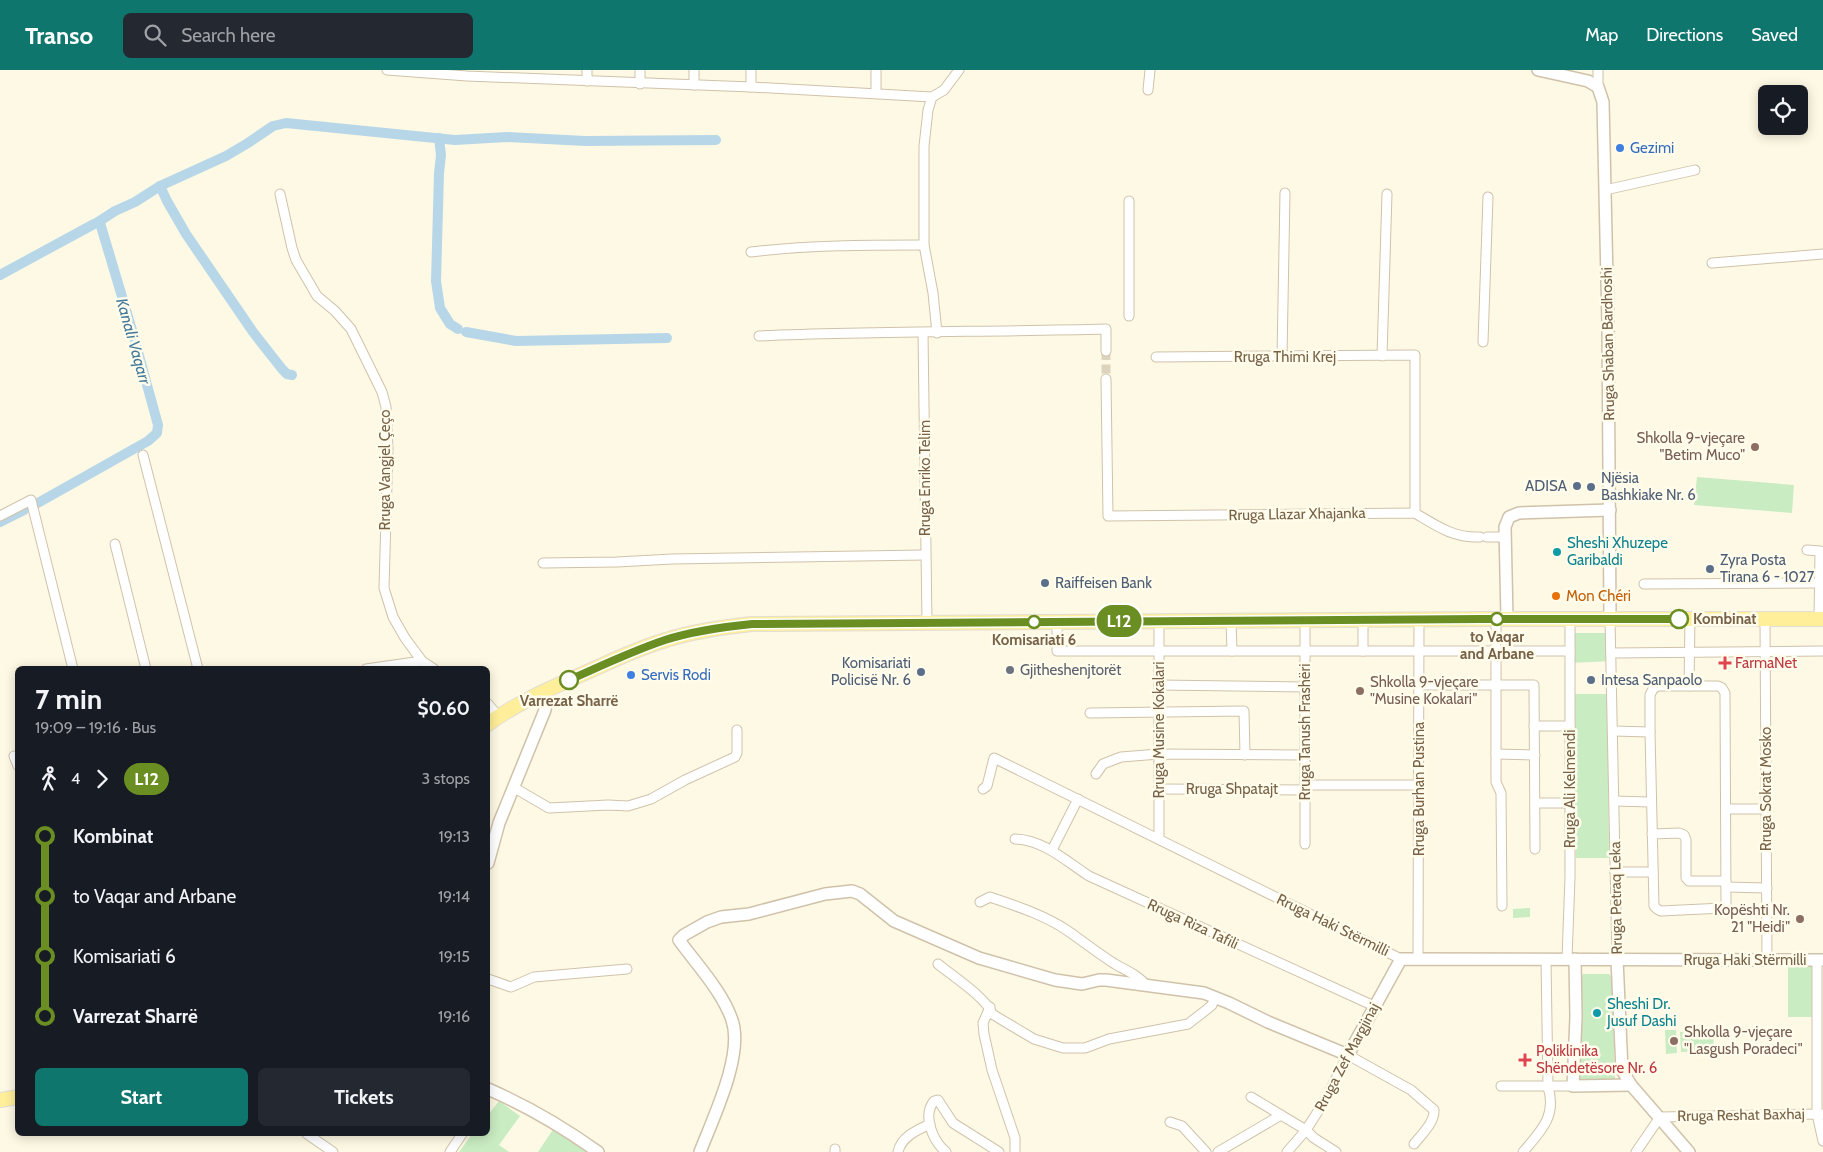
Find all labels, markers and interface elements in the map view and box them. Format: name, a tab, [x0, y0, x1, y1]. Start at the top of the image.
search box	[123, 13, 473, 58]
text: Transo	[25, 21, 93, 50]
icon: search	[141, 21, 169, 49]
text: Search here	[181, 24, 276, 47]
text: Map	[1585, 24, 1618, 46]
text: Directions	[1646, 24, 1723, 46]
text: Saved	[1751, 24, 1798, 46]
map controls	[1758, 85, 1808, 135]
button: locate	[1758, 85, 1808, 135]
place label: Gezimi	[1630, 139, 1674, 157]
marker: Gezimi	[1614, 142, 1626, 154]
street label: Rruga Shaban Bardhoshi	[1598, 267, 1618, 421]
water label: Kanali Vaqarr	[112, 296, 155, 387]
street label: Rruga Thimi Krej	[1234, 348, 1336, 366]
street label: Rruga Vangjel Çeço	[376, 410, 394, 530]
street label: Rruga Enriko Telim	[916, 420, 934, 536]
place label: Shkolla 9-vjeçare "Betim Muco"	[1637, 429, 1745, 464]
marker: Shkolla 9-vjeçare "Betim Muco"	[1749, 441, 1761, 453]
place label: Njësia Bashkiake Nr. 6	[1601, 469, 1696, 504]
place label: ADISA	[1525, 477, 1568, 495]
marker: ADISA	[1571, 480, 1583, 492]
marker: Njësia Bashkiake Nr. 6	[1585, 481, 1597, 493]
street label: Rruga Llazar Xhajanka	[1228, 504, 1366, 524]
place label: Sheshi Xhuzepe Garibaldi	[1567, 534, 1668, 569]
marker: Sheshi Xhuzepe Garibaldi	[1551, 546, 1563, 558]
place label: Zyra Posta Tirana 6 - 1027	[1720, 551, 1815, 586]
marker: Zyra Posta Tirana 6 - 1027	[1704, 563, 1716, 575]
place label: Raiffeisen Bank	[1055, 574, 1152, 592]
marker: Raiffeisen Bank	[1039, 577, 1051, 589]
place label: Mon Chéri	[1566, 587, 1631, 605]
marker: Mon Chéri	[1550, 590, 1562, 602]
line badge: L12	[1090, 605, 1148, 637]
marker: Kombinat	[1669, 609, 1689, 629]
text: L12	[1107, 610, 1131, 632]
place label: Kombinat	[1693, 610, 1756, 628]
marker: to Vaqar and Arbane	[1490, 612, 1504, 626]
marker: Komisariati 6	[1027, 615, 1041, 629]
place label: to Vaqar and Arbane	[1460, 628, 1534, 663]
place label: Komisariati 6	[992, 631, 1076, 649]
place label: Komisariati Policisë Nr. 6	[831, 654, 911, 689]
place label: FarmaNet	[1735, 654, 1797, 672]
marker: FarmaNet	[1719, 657, 1731, 669]
place label: Gjitheshenjtorët	[1020, 661, 1121, 679]
street label: Rruga Musine Kokalari	[1150, 662, 1168, 799]
marker: Gjitheshenjtorët	[1004, 664, 1016, 676]
street label: Rruga Tanush Frashëri	[1296, 664, 1314, 800]
place label: Servis Rodi	[641, 666, 711, 684]
marker: Komisariati Policisë Nr. 6	[915, 666, 927, 678]
marker: Servis Rodi	[625, 669, 637, 681]
marker: Varrezat Sharrë	[559, 670, 579, 690]
place label: Intesa Sanpaolo	[1601, 671, 1702, 689]
place label: Shkolla 9-vjeçare "Musine Kokalari"	[1370, 673, 1479, 708]
marker: Intesa Sanpaolo	[1585, 674, 1597, 686]
text: 7 min	[35, 682, 102, 716]
marker: Shkolla 9-vjeçare "Musine Kokalari"	[1354, 685, 1366, 697]
place label: Varrezat Sharrë	[520, 692, 618, 710]
text: $0.60	[417, 697, 470, 720]
text: 19:09 – 19:16 · Bus	[35, 718, 156, 737]
street label: Rruga Burhan Pustina	[1410, 721, 1428, 856]
street label: Rruga Sokrat Mosko	[1757, 727, 1775, 851]
street label: Rruga Ali Kelmendi	[1561, 730, 1579, 848]
icon: walk	[35, 765, 63, 793]
icon: forward	[88, 765, 116, 793]
text: L12	[134, 768, 159, 790]
text: 4	[71, 769, 80, 788]
text: 3 stops	[421, 769, 470, 788]
street label: Rruga Shpatajt	[1186, 780, 1278, 798]
text: Kombinat	[73, 825, 153, 848]
text: 19:13	[438, 827, 470, 846]
street label: Rruga Petraq Leka	[1606, 840, 1626, 955]
text: to Vaqar and Arbane	[73, 885, 236, 908]
text: 19:14	[438, 887, 470, 906]
street label: Rruga Haki Stërmilli	[1274, 890, 1392, 960]
street label: Rruga Riza Tafili	[1145, 895, 1241, 953]
place label: Kopështi Nr. 21 "Heidi"	[1714, 901, 1790, 936]
marker: Kopështi Nr. 21 "Heidi"	[1794, 913, 1806, 925]
text: Komisariati 6	[73, 945, 176, 968]
text: 19:15	[438, 947, 470, 966]
street label: Rruga Haki Stërmilli	[1683, 951, 1807, 969]
place label: Sheshi Dr. Jusuf Dashi	[1606, 995, 1676, 1030]
street label: Rruga Zef Margjinaj	[1311, 1000, 1383, 1114]
text: Varrezat Sharrë	[73, 1005, 198, 1028]
text: 19:16	[438, 1007, 470, 1026]
marker: Sheshi Dr. Jusuf Dashi	[1591, 1007, 1603, 1019]
place label: Shkolla 9-vjeçare "Lasgush Poradeci"	[1684, 1023, 1803, 1058]
marker: Shkolla 9-vjeçare "Lasgush Poradeci"	[1668, 1035, 1680, 1047]
place label: Poliklinika Shëndetësore Nr. 6	[1536, 1042, 1657, 1077]
marker: Poliklinika Shëndetësore Nr. 6	[1518, 1053, 1532, 1067]
button: Start	[35, 1068, 248, 1126]
button: Tickets	[258, 1068, 470, 1126]
street label: Rruga Reshat Baxhaj	[1677, 1105, 1805, 1125]

